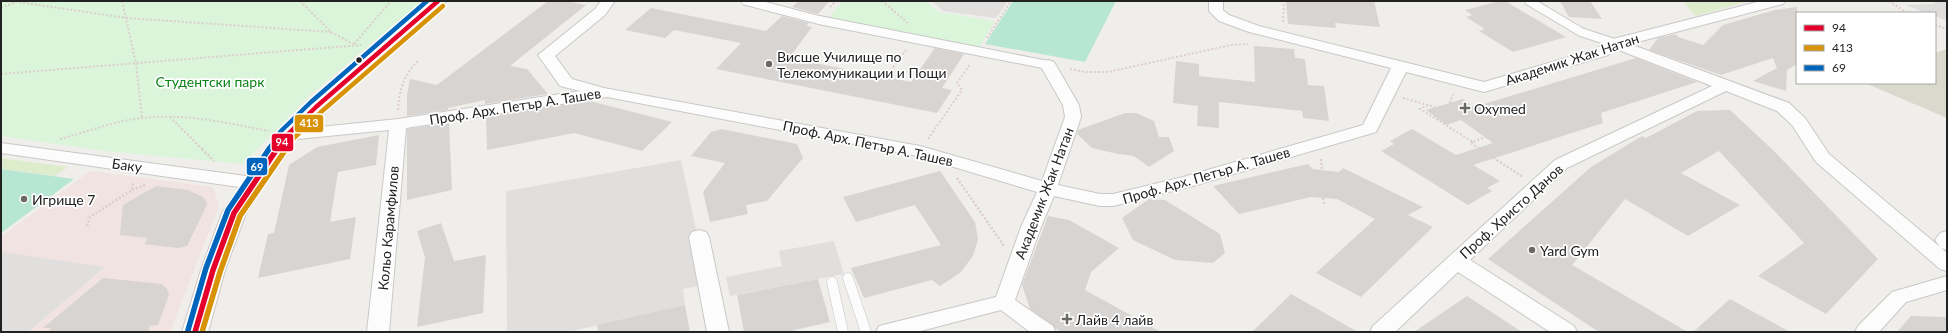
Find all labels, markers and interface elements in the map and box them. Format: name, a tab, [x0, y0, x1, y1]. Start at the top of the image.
legend	[1796, 12, 1936, 84]
text: 94	[1832, 20, 1846, 35]
street label: Академик Жак Натан	[1503, 29, 1641, 89]
text: 413	[1832, 40, 1853, 55]
place label: Висше Училище по Телекомуникации и Пощи	[777, 48, 947, 81]
unlabelled marker	[354, 55, 364, 65]
marker: Висше Училище по Телекомуникации и Пощи	[764, 59, 774, 69]
text: 69	[1832, 60, 1846, 75]
park label: Студентски парк	[156, 73, 265, 90]
street label: Проф. Арх. Петър А. Ташев	[428, 84, 602, 128]
place label: Oxymed	[1474, 100, 1526, 117]
marker: Oxymed	[1459, 102, 1471, 114]
line badge: 413	[294, 114, 324, 133]
text: 413	[299, 116, 319, 129]
street label: Проф. Арх. Петър А. Ташев	[781, 117, 955, 169]
street label: Академик Жак Натан	[1011, 125, 1077, 261]
line badge: 94	[271, 133, 294, 152]
text: 94	[276, 135, 289, 148]
street label: Проф. Арх. Петър А. Ташев	[1120, 143, 1292, 207]
street label: Баку	[111, 154, 144, 176]
line badge: 69	[246, 157, 268, 176]
text: 69	[251, 160, 263, 173]
street label: Проф. Христо Данов	[1456, 160, 1566, 262]
street label: Кольо Карамфилов	[374, 165, 402, 291]
place label: Игрище 7	[32, 191, 95, 208]
marker: Игрище 7	[19, 194, 29, 204]
place label: Yard Gym	[1540, 242, 1599, 259]
marker: Yard Gym	[1527, 245, 1537, 255]
place label: Лайв 4 лайв	[1075, 311, 1153, 328]
marker: Лайв 4 лайв	[1061, 313, 1073, 325]

